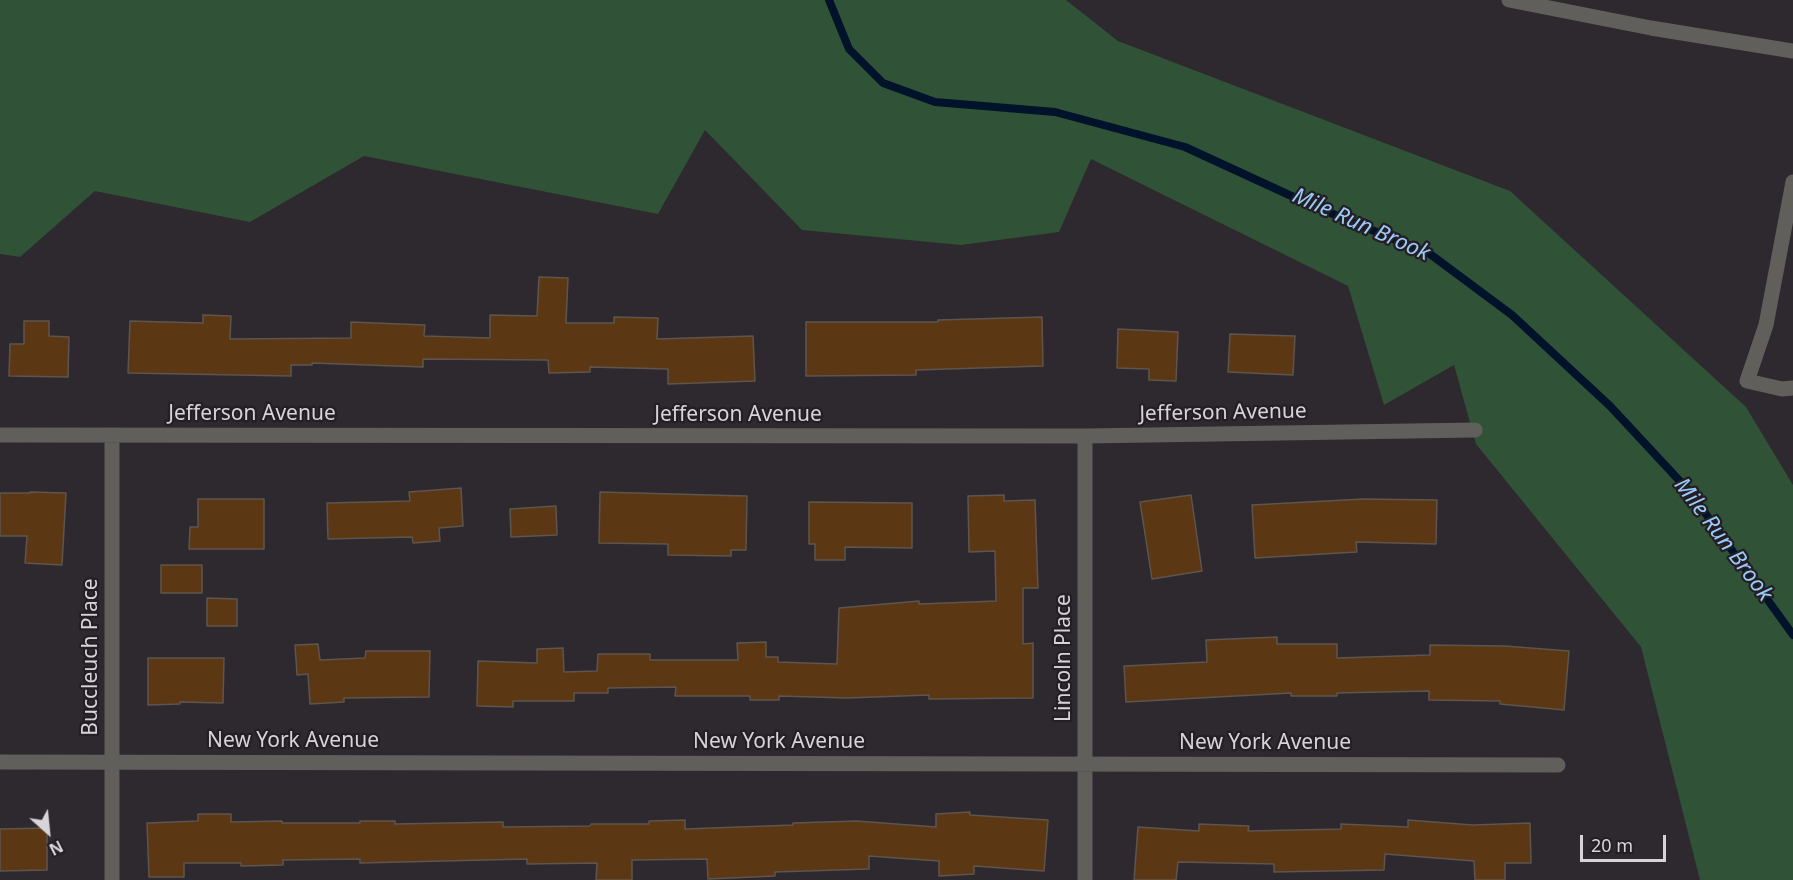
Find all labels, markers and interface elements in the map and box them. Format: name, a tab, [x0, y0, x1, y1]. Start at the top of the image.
water label: Mile Run Brook	[1288, 183, 1434, 267]
street label: Jefferson Avenue	[1139, 399, 1307, 427]
street label: Jefferson Avenue	[168, 401, 336, 427]
street label: Jefferson Avenue	[654, 402, 822, 428]
water label: Mile Run Brook	[1668, 473, 1778, 607]
street label: Buccleuch Place	[78, 578, 104, 736]
street label: Lincoln Place	[1051, 594, 1077, 722]
street label: New York Avenue	[207, 728, 379, 754]
street label: New York Avenue	[693, 729, 865, 755]
street label: New York Avenue	[1179, 730, 1351, 756]
north arrow	[18, 802, 78, 862]
scale bar	[1583, 823, 1668, 861]
text: 20 m	[1591, 833, 1633, 857]
text: N	[45, 835, 67, 861]

